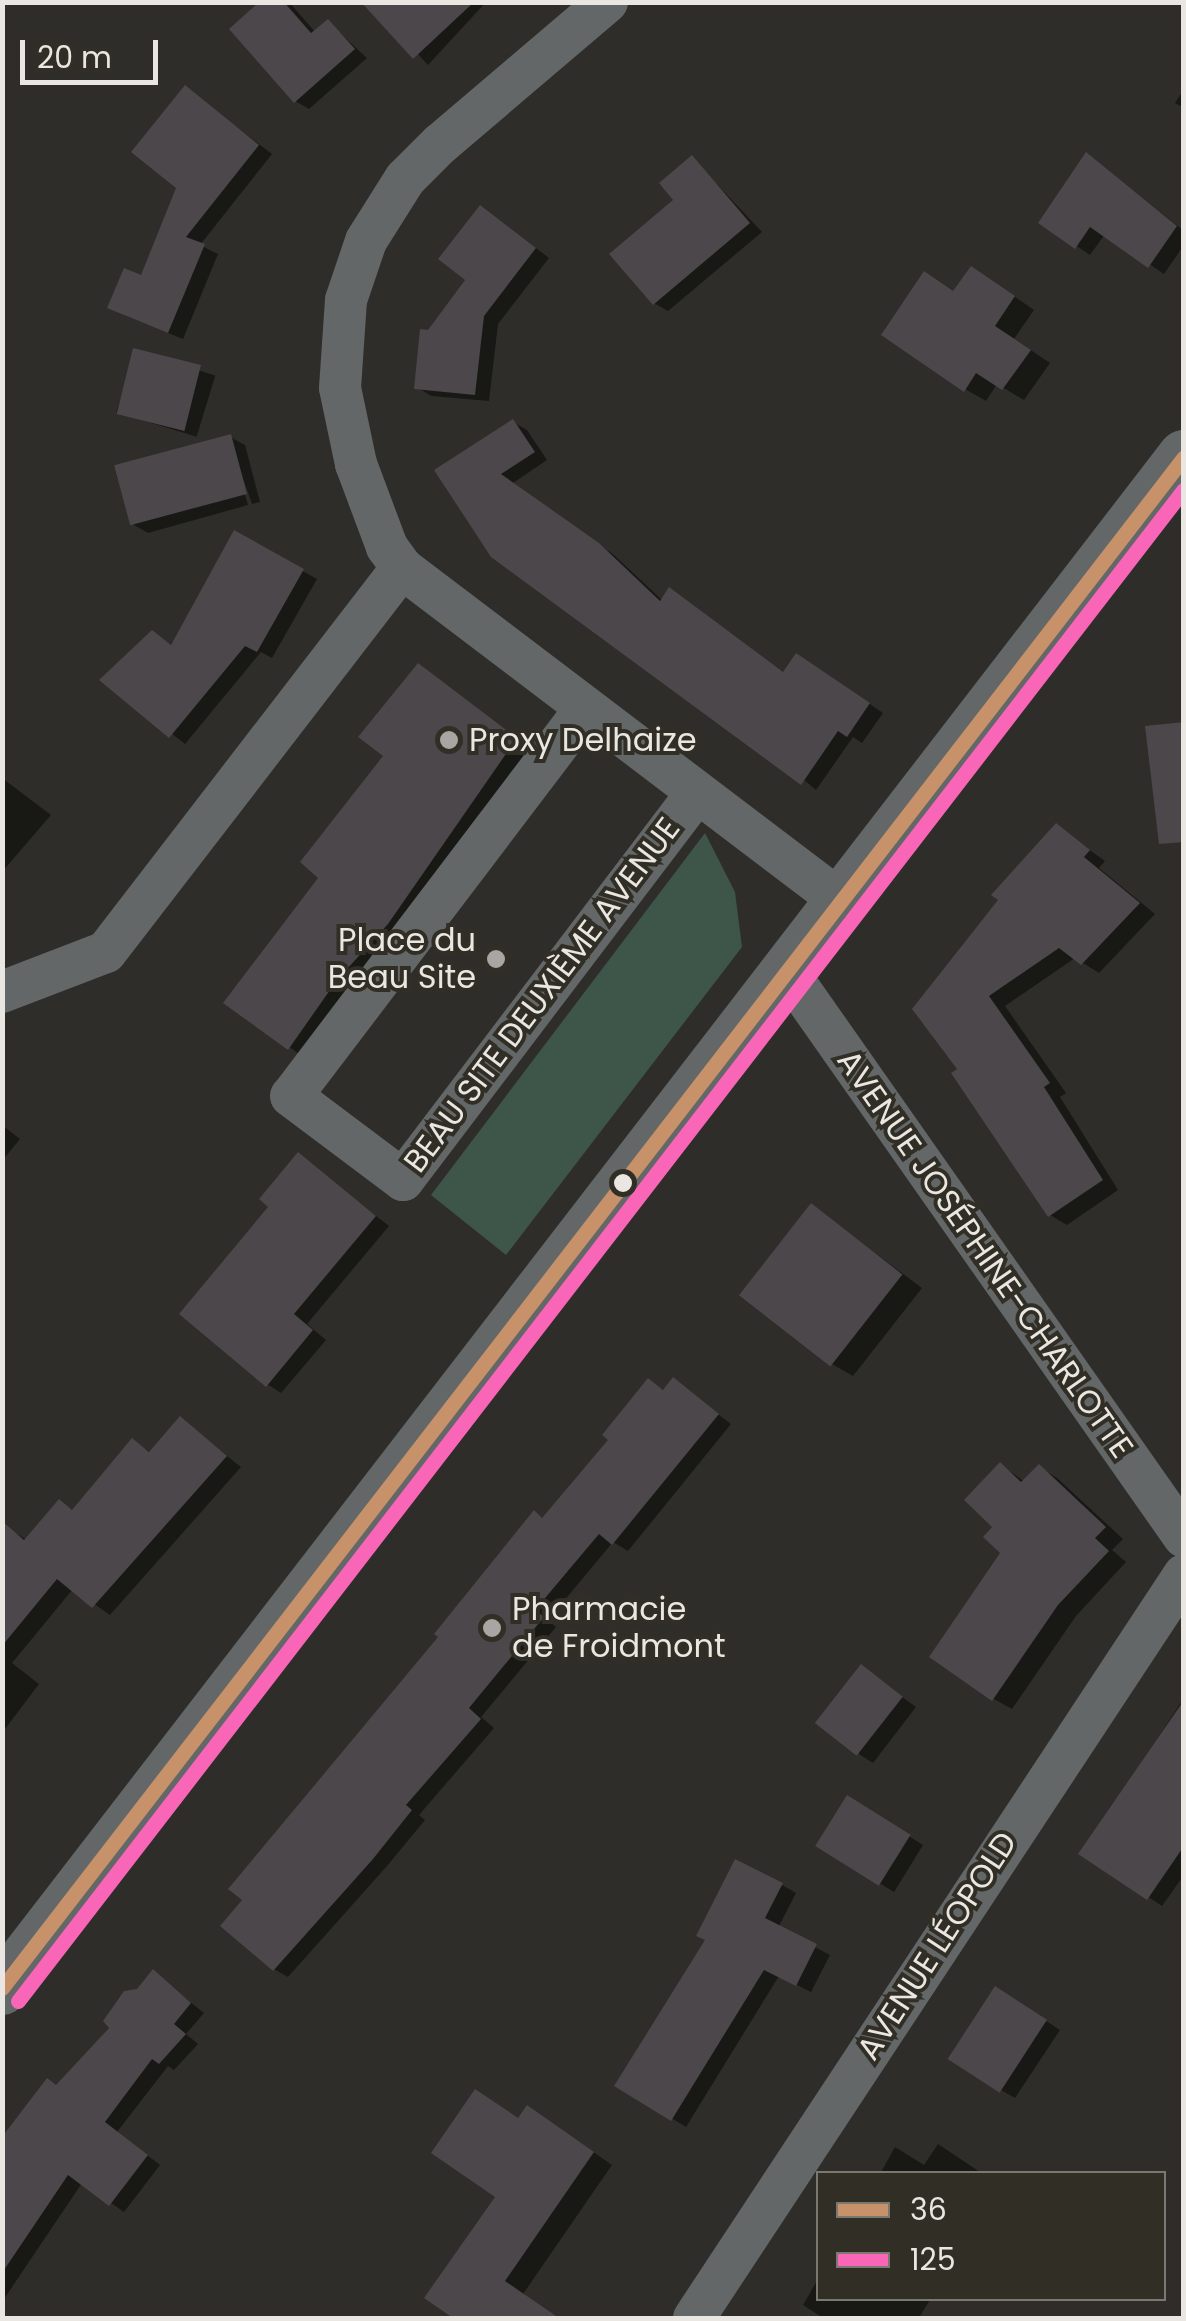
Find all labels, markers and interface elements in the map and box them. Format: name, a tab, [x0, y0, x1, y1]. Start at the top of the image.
scale bar	[25, 20, 162, 82]
text: 20 m	[37, 36, 112, 79]
place label: Proxy Delhaize	[469, 721, 697, 759]
marker: Proxy Delhaize	[438, 729, 460, 751]
street label: BEAU SITE DEUXIÈME AVENUE	[396, 810, 688, 1180]
place label: Place du Beau Site	[328, 922, 476, 997]
marker: Place du Beau Site	[485, 948, 507, 970]
street label: AVENUE JOSÉPHINE-CHARLOTTE	[829, 1043, 1141, 1465]
unlabelled marker	[613, 1173, 633, 1193]
place label: Pharmacie de Froidmont	[512, 1591, 726, 1666]
marker: Pharmacie de Froidmont	[481, 1617, 503, 1639]
street label: AVENUE LÉOPOLD	[849, 1825, 1025, 2067]
legend	[816, 2171, 1166, 2301]
text: 36	[910, 2188, 947, 2231]
text: 125	[910, 2238, 956, 2281]

